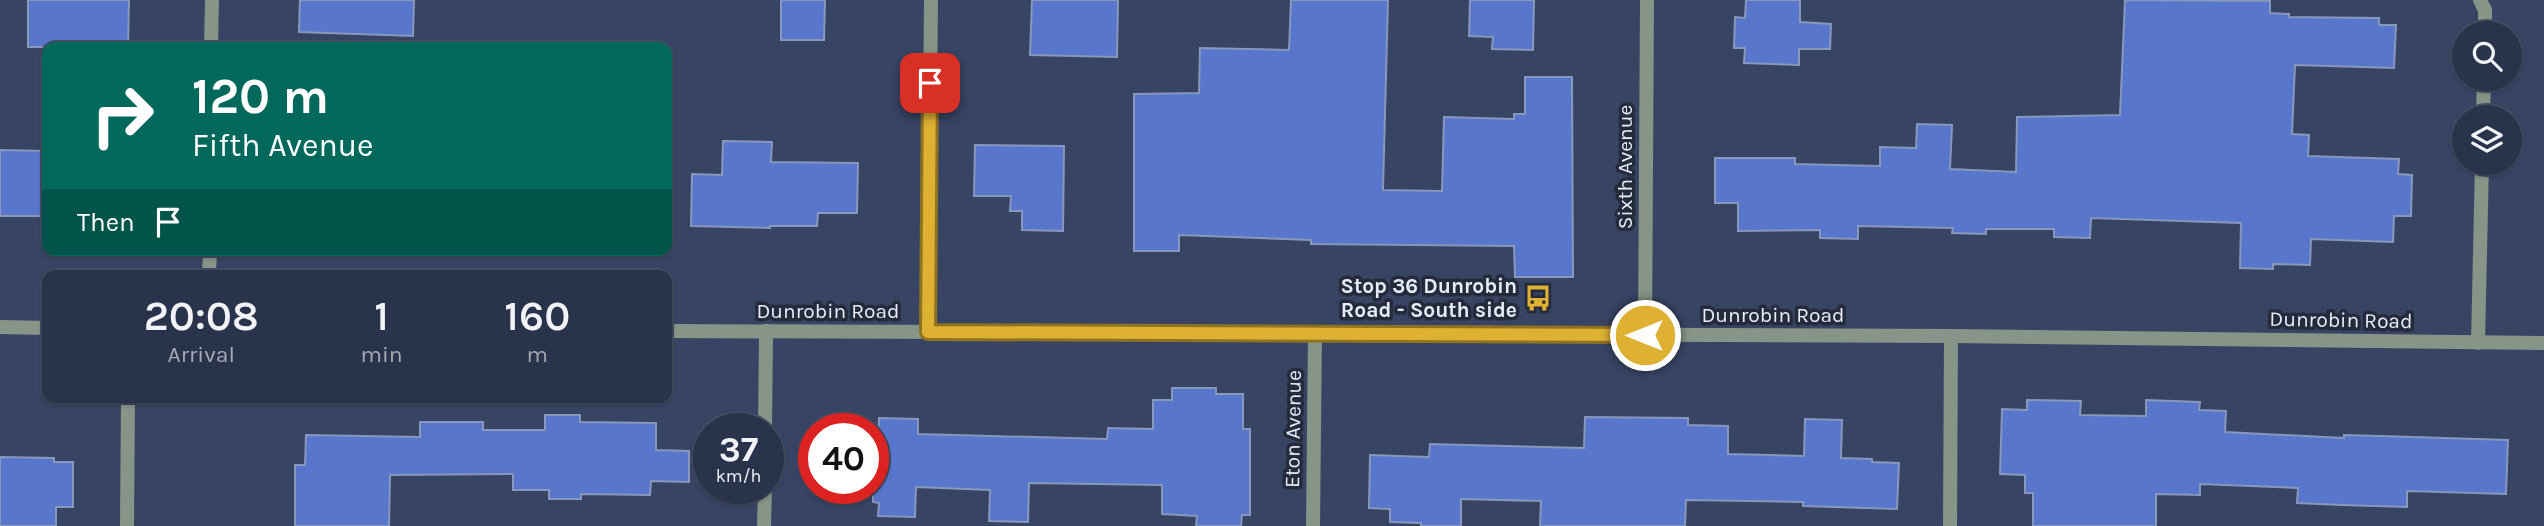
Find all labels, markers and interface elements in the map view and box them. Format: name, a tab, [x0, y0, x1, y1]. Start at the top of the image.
map controls	[2452, 21, 2522, 175]
button: search	[2452, 21, 2522, 91]
pin	[900, 53, 960, 113]
icon: arrive	[911, 64, 949, 102]
text: 120 m	[192, 68, 329, 125]
icon: right	[77, 70, 168, 161]
street label: Sixth Avenue	[1613, 105, 1637, 229]
button: layers	[2452, 105, 2522, 175]
text: Fifth Avenue	[192, 127, 374, 164]
icon: arrive	[149, 203, 187, 241]
text: Then	[77, 207, 135, 238]
place label: Stop 36 Dunrobin Road - South side	[1341, 274, 1517, 322]
bus stop icon: Stop 36 Dunrobin Road - South side	[1523, 283, 1553, 313]
text: 20:08	[144, 291, 259, 341]
text: 1	[374, 291, 389, 341]
text: 160	[504, 291, 570, 341]
position arrow	[1608, 298, 1682, 372]
street label: Dunrobin Road	[756, 299, 900, 323]
street label: Dunrobin Road	[1701, 303, 1845, 327]
street label: Dunrobin Road	[2269, 307, 2413, 333]
text: Arrival	[168, 341, 235, 368]
text: min	[360, 341, 403, 368]
text: m	[527, 341, 548, 368]
street label: Eton Avenue	[1280, 370, 1306, 488]
speed limit sign: 40	[798, 413, 889, 504]
text: 37	[719, 429, 758, 470]
text: km/h	[716, 465, 761, 487]

